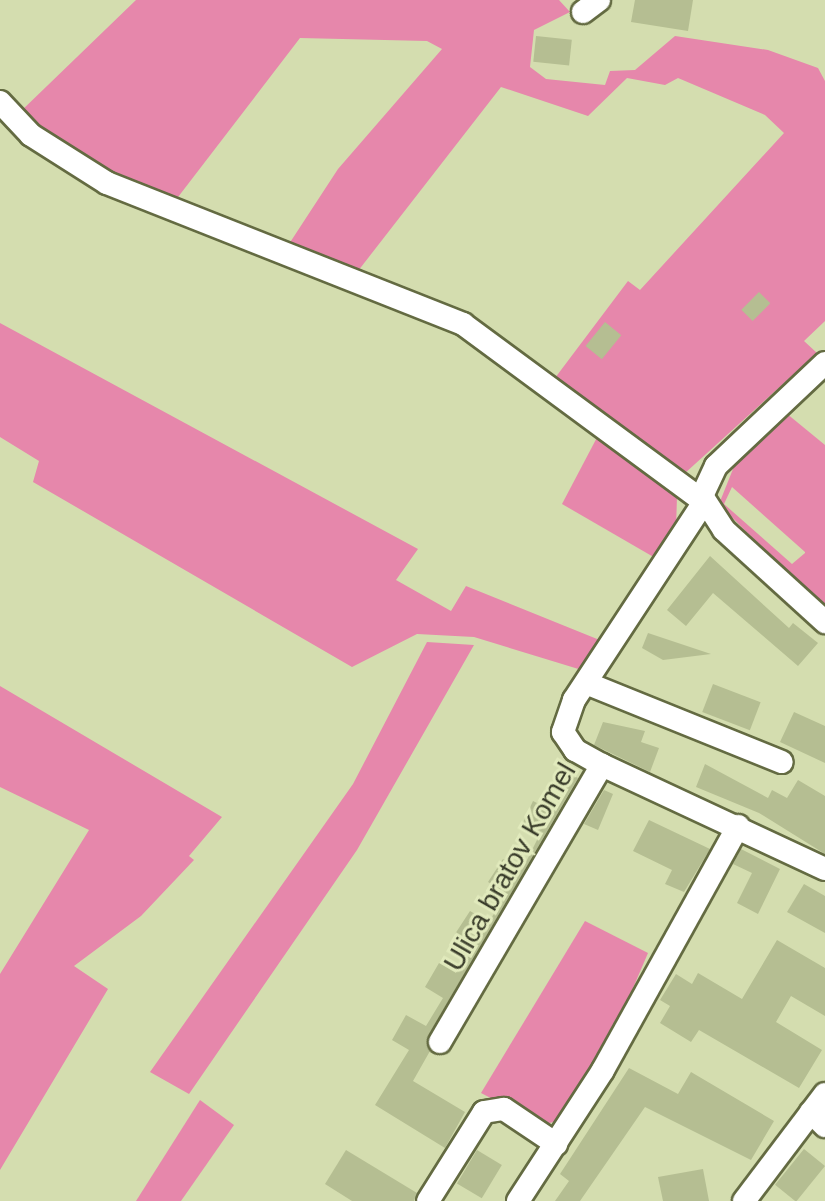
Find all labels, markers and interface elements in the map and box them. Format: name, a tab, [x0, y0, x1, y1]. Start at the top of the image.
street label: Ulica bratov Komel	[437, 757, 583, 977]

